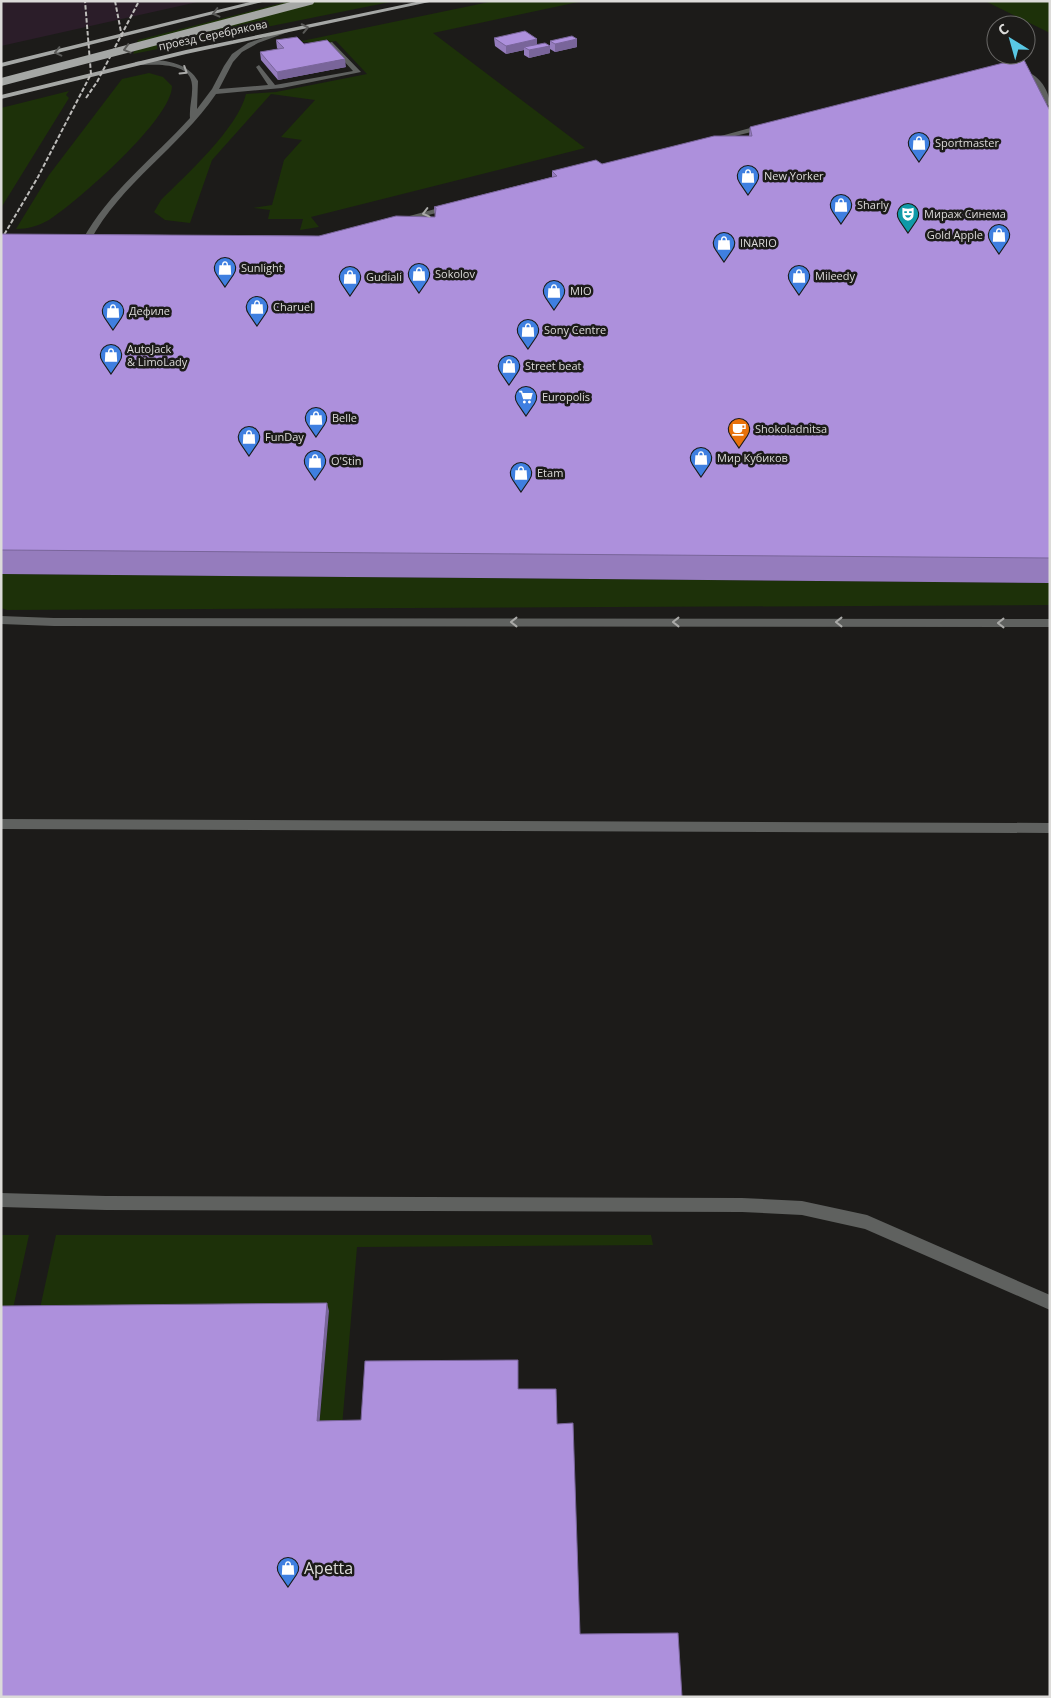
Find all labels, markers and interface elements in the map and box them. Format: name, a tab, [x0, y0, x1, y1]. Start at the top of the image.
one-way arrow	[211, 7, 220, 18]
north arrow	[986, 15, 1036, 65]
street label: проезд Серебрякова	[157, 16, 269, 53]
text: С	[994, 19, 1012, 39]
one-way arrow	[301, 23, 310, 33]
one-way arrow	[123, 43, 132, 54]
one-way arrow	[53, 46, 62, 57]
one-way arrow	[179, 64, 188, 74]
shop icon: Sportmaster	[907, 131, 931, 162]
place label: Sportmaster	[935, 135, 999, 150]
shop icon: New Yorker	[736, 164, 760, 195]
place label: New Yorker	[764, 168, 824, 183]
shop icon: Sharly	[829, 193, 853, 224]
place label: Sharly	[857, 197, 889, 212]
theatre icon: Мираж Синема	[896, 202, 920, 233]
place label: Мираж Синема	[924, 206, 1006, 221]
one-way arrow	[421, 207, 430, 218]
shop icon: Gold Apple	[987, 223, 1011, 254]
place label: Gold Apple	[927, 227, 983, 242]
shop icon: INARIO	[712, 231, 736, 262]
place label: INARIO	[740, 235, 777, 250]
shop icon: Sunlight	[213, 256, 237, 287]
place label: Sunlight	[241, 260, 283, 275]
shop icon: Sokolov	[407, 262, 431, 293]
shop icon: Mileedy	[787, 264, 811, 295]
shop icon: Gudiali	[338, 265, 362, 296]
place label: Sokolov	[435, 266, 475, 281]
place label: Mileedy	[815, 268, 856, 283]
place label: Gudiali	[366, 269, 402, 284]
shop icon: MIO	[542, 279, 566, 310]
place label: MIO	[570, 283, 592, 298]
shop icon: Charuel	[245, 295, 269, 326]
shop icon: Дефиле	[101, 299, 125, 330]
place label: Charuel	[273, 299, 313, 314]
place label: Дефиле	[129, 303, 170, 318]
shop icon: Sony Centre	[516, 318, 540, 349]
place label: Sony Centre	[544, 322, 606, 337]
place label: AutoJack & LimoLady	[127, 341, 188, 369]
shop icon: AutoJack & LimoLady	[99, 343, 123, 374]
shop icon: Street beat	[497, 354, 521, 385]
place label: Street beat	[525, 358, 582, 373]
supermarket icon: Europolis	[514, 385, 538, 416]
place label: Europolis	[542, 389, 590, 404]
shop icon: Belle	[304, 406, 328, 437]
place label: Belle	[332, 410, 357, 425]
cafe icon: Shokoladnitsa	[727, 417, 751, 448]
place label: Shokoladnitsa	[755, 421, 827, 436]
shop icon: FunDay	[237, 425, 261, 456]
place label: FunDay	[265, 429, 304, 444]
shop icon: Мир Кубиков	[689, 446, 713, 477]
shop icon: O'Stin	[303, 449, 327, 480]
place label: Мир Кубиков	[717, 450, 788, 465]
place label: O'Stin	[331, 453, 361, 468]
shop icon: Etam	[509, 461, 533, 492]
place label: Etam	[537, 465, 563, 480]
one-way arrow	[509, 617, 517, 627]
one-way arrow	[672, 617, 680, 627]
one-way arrow	[834, 617, 842, 627]
one-way arrow	[997, 618, 1004, 628]
shop icon: Apetta	[276, 1556, 300, 1587]
place label: Apetta	[304, 1557, 353, 1579]

